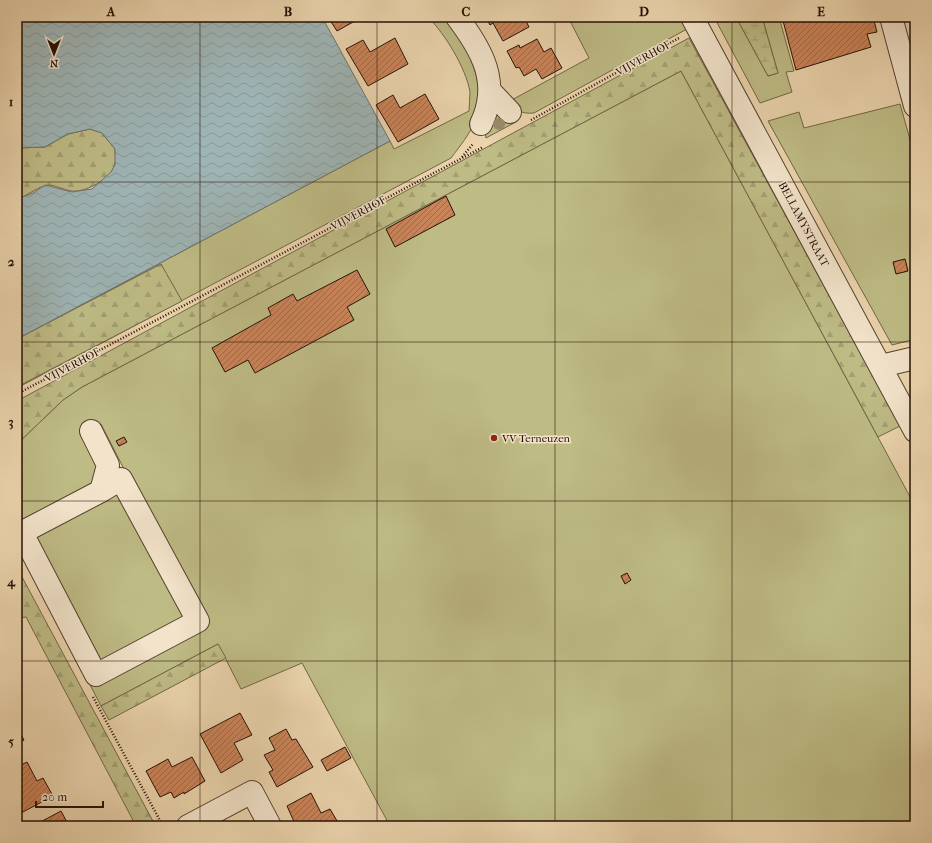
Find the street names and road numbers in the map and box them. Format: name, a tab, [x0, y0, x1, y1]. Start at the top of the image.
street label: VIJVERHOF	[613, 38, 673, 79]
street label: BELLAMYSTRAAT	[776, 179, 832, 269]
street label: VIJVERHOF	[328, 193, 388, 234]
street label: VIJVERHOF	[42, 345, 102, 386]

